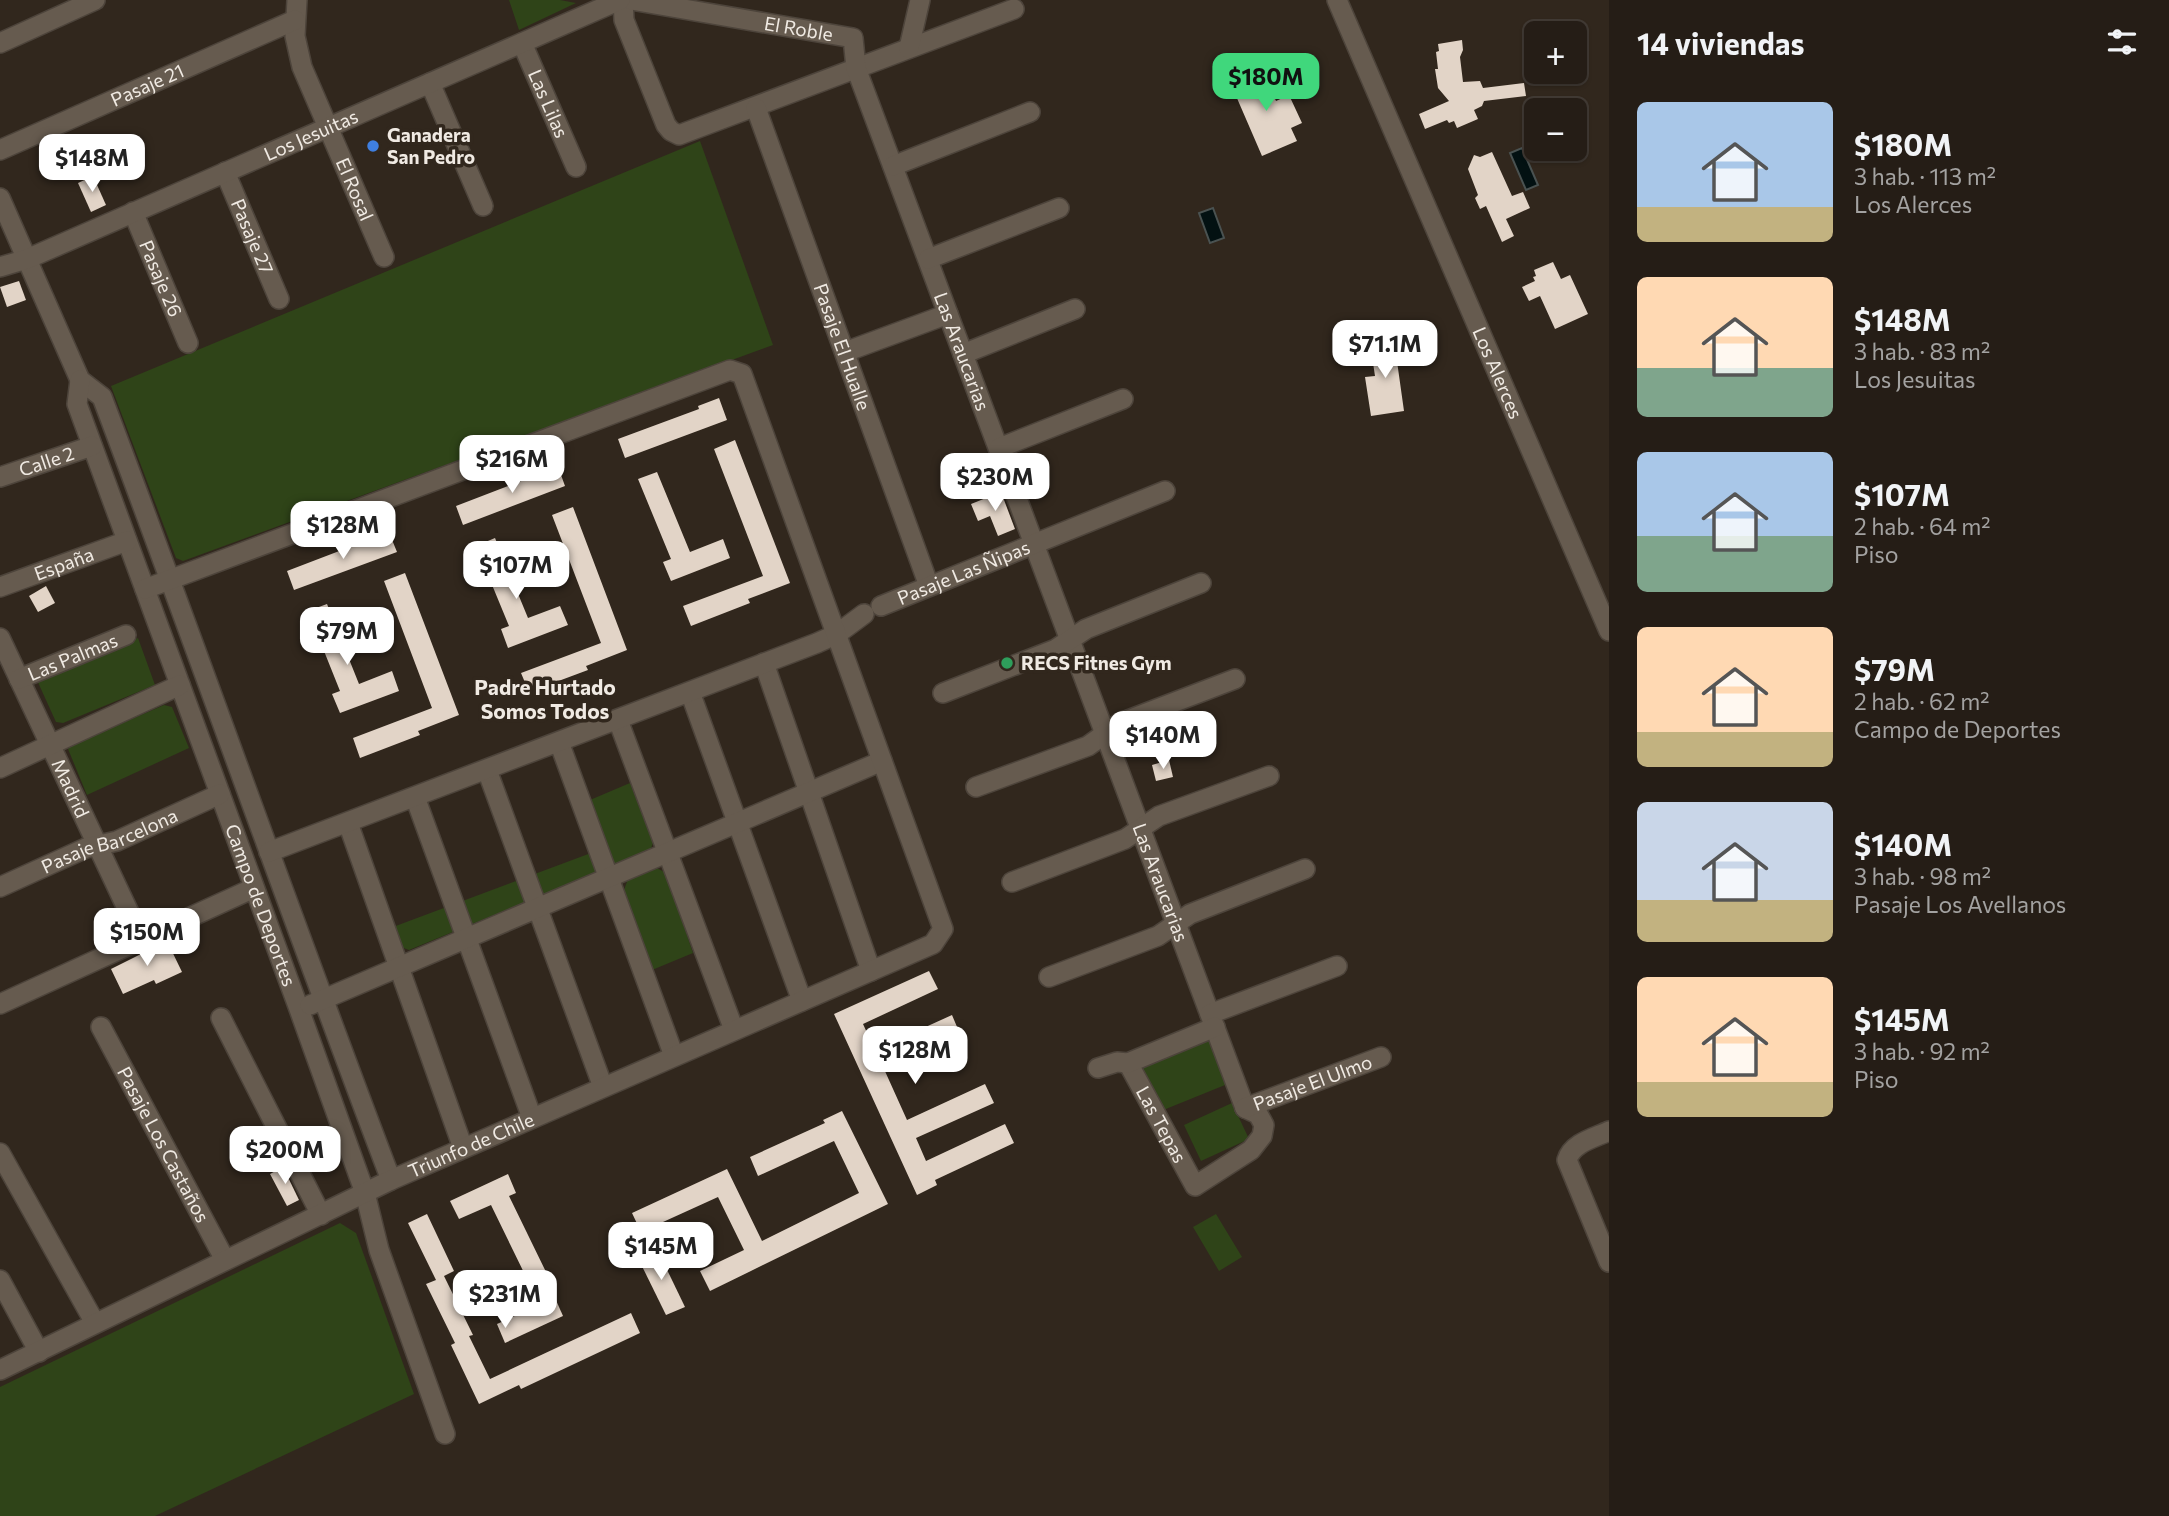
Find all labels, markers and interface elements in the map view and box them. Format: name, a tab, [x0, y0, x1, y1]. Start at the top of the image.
street label: El Roble	[763, 11, 835, 45]
map controls	[1524, 21, 1587, 161]
button: +	[1524, 21, 1587, 84]
icon: filters	[2103, 23, 2141, 61]
text: 14 viviendas	[1637, 24, 1805, 61]
pin: $180M	[1217, 54, 1315, 113]
street label: Pasaje 21	[107, 58, 187, 111]
text: $180M	[1228, 62, 1304, 90]
street label: Las Lilas	[524, 66, 574, 141]
button: −	[1524, 98, 1587, 161]
street label: Los Jesuitas	[260, 104, 361, 165]
place label: Ganadera San Pedro	[387, 123, 475, 168]
text: $180M	[1854, 125, 1952, 162]
icon: home	[1693, 130, 1777, 214]
pin: $148M	[43, 134, 141, 194]
marker: Ganadera San Pedro	[365, 138, 381, 154]
text: $148M	[55, 143, 129, 171]
street label: El Rosal	[332, 154, 379, 224]
text: 3 hab. · 113 m²	[1854, 162, 1996, 190]
text: Los Alerces	[1854, 190, 1972, 218]
street label: Pasaje 27	[227, 195, 279, 277]
street label: Pasaje 26	[135, 236, 188, 320]
street label: Pasaje El Hualle	[809, 280, 876, 413]
street label: Las Araucarias	[930, 289, 995, 414]
text: $148M	[1854, 300, 1951, 337]
icon: home	[1693, 305, 1777, 389]
pin: $71.1M	[1328, 320, 1442, 380]
street label: Los Alerces	[1468, 323, 1528, 422]
text: $71.1M	[1348, 329, 1422, 357]
text: 3 hab. · 83 m²	[1854, 337, 1990, 365]
text: Los Jesuitas	[1854, 365, 1976, 393]
pin: $216M	[463, 435, 561, 495]
street label: Calle 2	[16, 441, 77, 481]
text: $216M	[475, 444, 549, 472]
pin: $230M	[946, 454, 1044, 513]
text: $230M	[956, 462, 1034, 490]
text: $107M	[1854, 475, 1950, 512]
icon: home	[1693, 480, 1777, 564]
pin: $128M	[294, 502, 392, 561]
text: $128M	[307, 510, 379, 538]
text: 2 hab. · 64 m²	[1854, 512, 1991, 540]
street label: Pasaje Las Ñipas	[894, 535, 1033, 609]
text: Piso	[1854, 540, 1899, 568]
street label: España	[31, 542, 97, 585]
pin: $107M	[467, 542, 565, 601]
text: $107M	[479, 550, 553, 578]
pin: $79M	[306, 608, 388, 667]
text: $79M	[316, 616, 378, 644]
street label: Las Palmas	[24, 628, 121, 685]
text: $79M	[1854, 650, 1935, 687]
place label: RECS Fitnes Gym	[1021, 651, 1172, 674]
marker: RECS Fitnes Gym	[999, 655, 1015, 671]
icon: home	[1693, 655, 1777, 739]
district label: Padre Hurtado Somos Todos	[474, 674, 616, 723]
text: 2 hab. · 62 m²	[1854, 687, 1989, 715]
pin: $140M	[1114, 712, 1212, 771]
text: Campo de Deportes	[1854, 715, 2061, 743]
text: $140M	[1125, 720, 1201, 748]
street label: Madrid	[47, 755, 95, 821]
street label: Pasaje Barcelona	[37, 803, 181, 878]
street label: Las Araucarias	[1129, 820, 1194, 945]
street label: Campo de Deportes	[221, 821, 302, 989]
text: $140M	[1854, 825, 1952, 862]
icon: home	[1693, 830, 1777, 914]
text: 3 hab. · 98 m²	[1854, 862, 1991, 890]
text: Pasaje Los Avellanos	[1854, 890, 2066, 918]
pin: $150M	[98, 908, 196, 968]
text: $150M	[110, 917, 184, 945]
text: $145M	[1854, 1000, 1950, 1037]
icon: home	[1693, 1005, 1777, 1089]
pin: $128M	[866, 1026, 964, 1086]
text: $128M	[879, 1035, 951, 1063]
text: 3 hab. · 92 m²	[1854, 1037, 1990, 1065]
street label: Pasaje El Ulmo	[1249, 1049, 1375, 1115]
street label: Pasaje Los Castaños	[113, 1062, 215, 1226]
text: Piso	[1854, 1065, 1899, 1093]
street label: Las Tepas	[1132, 1082, 1192, 1166]
street label: Triunfo de Chile	[404, 1107, 537, 1182]
pin: $200M	[236, 1126, 334, 1186]
text: $200M	[246, 1135, 324, 1163]
pin: $145M	[612, 1222, 710, 1282]
text: $145M	[624, 1231, 698, 1259]
pin: $231M	[456, 1270, 554, 1330]
text: $231M	[469, 1279, 541, 1307]

